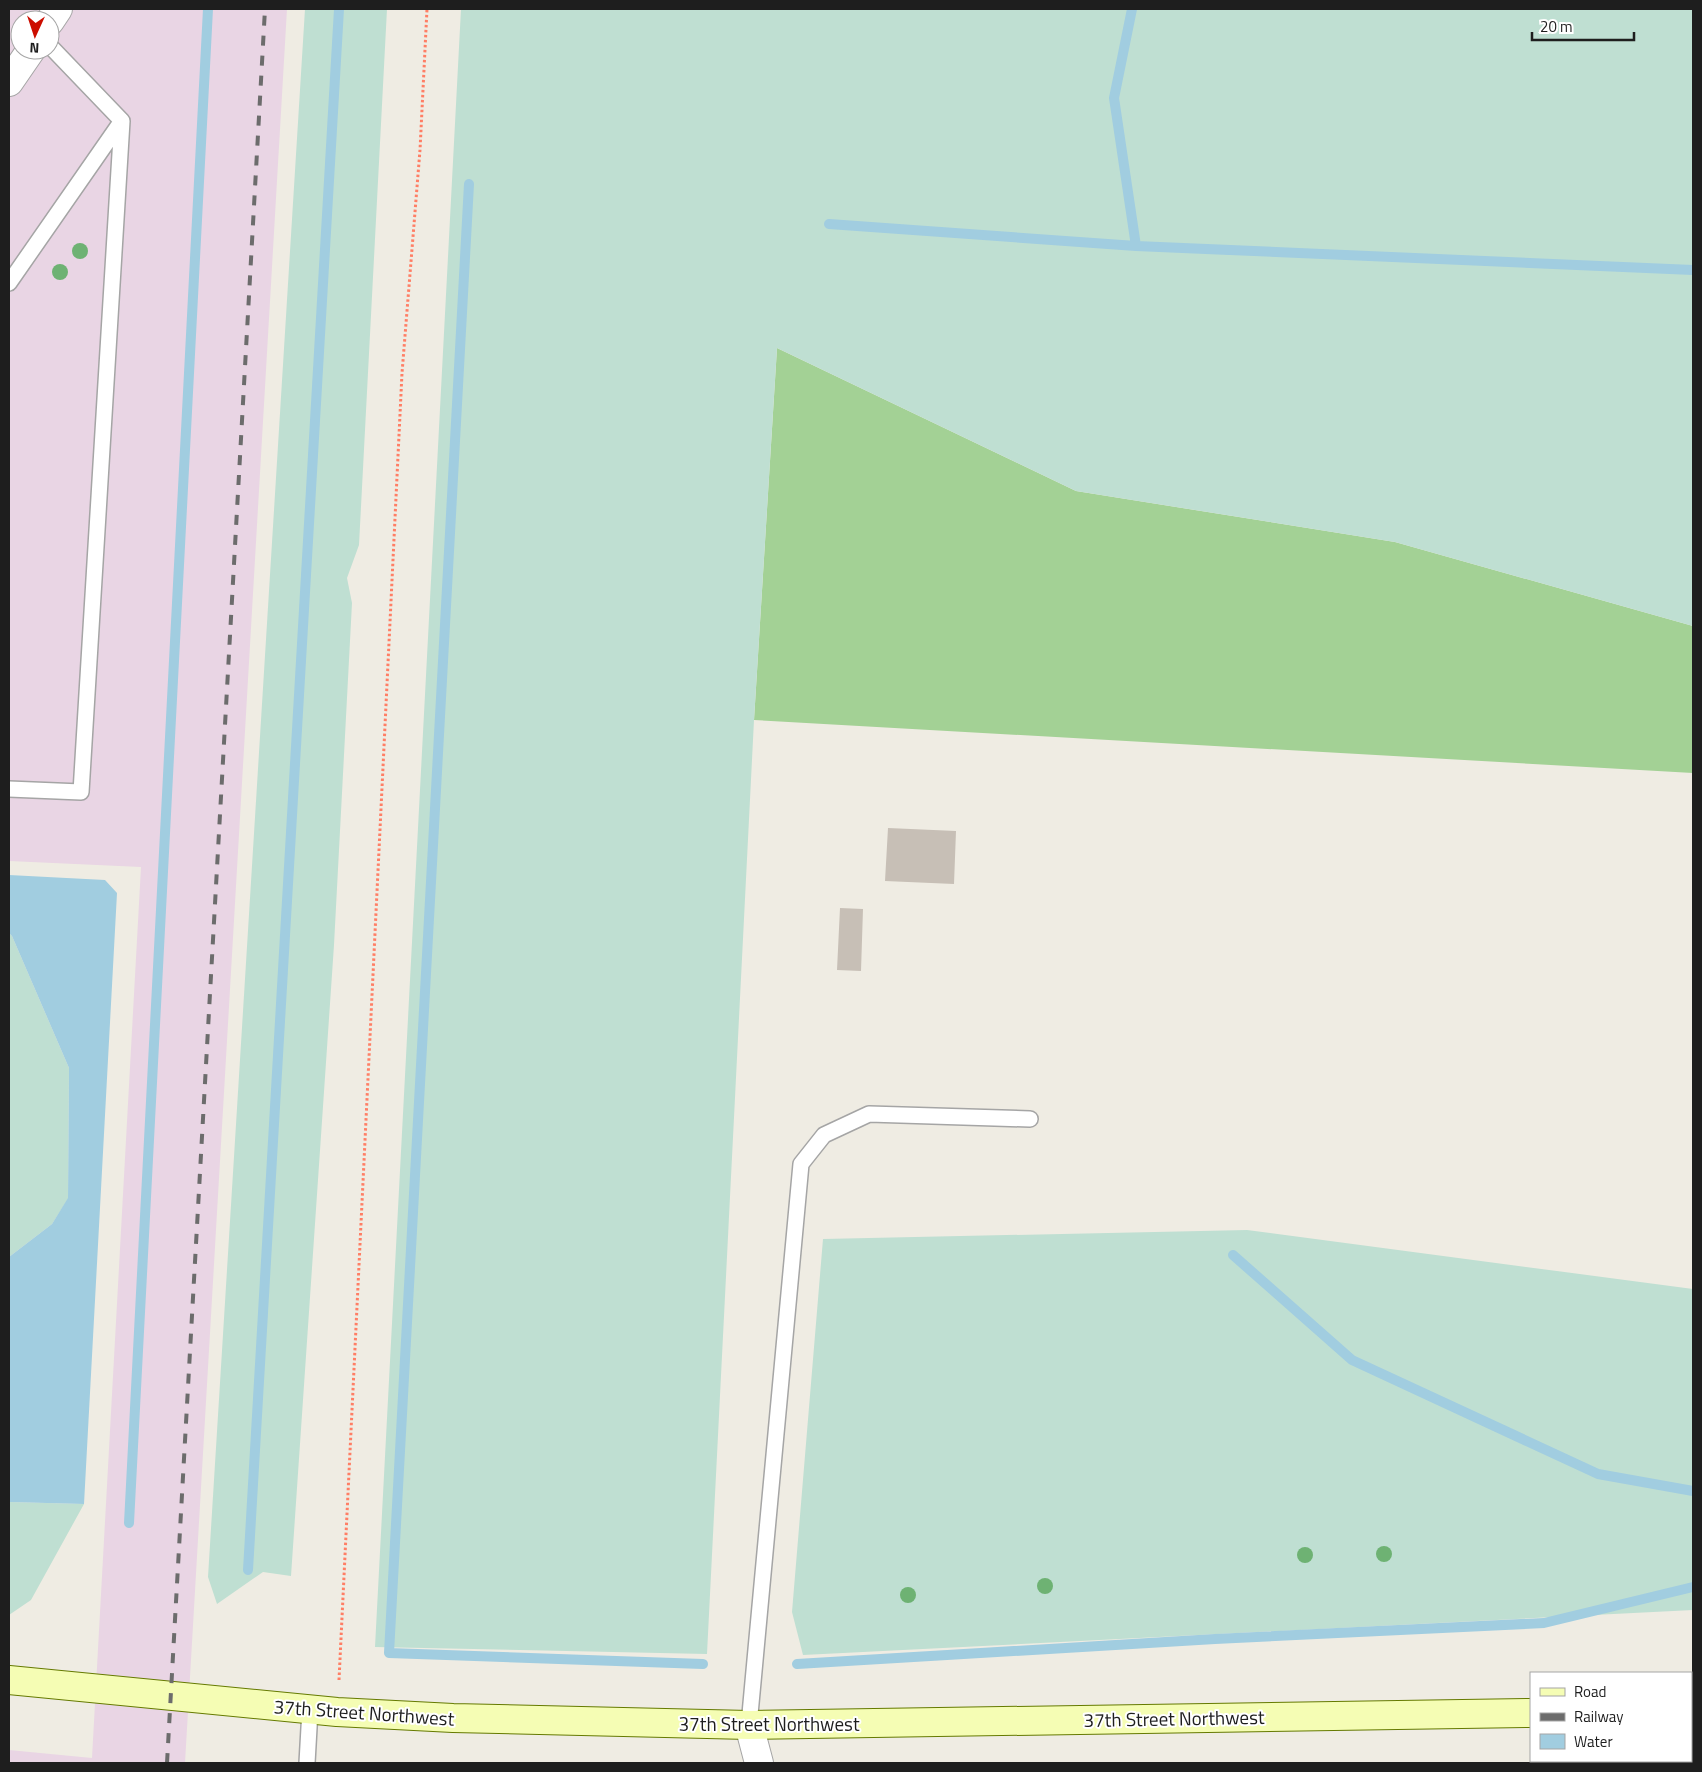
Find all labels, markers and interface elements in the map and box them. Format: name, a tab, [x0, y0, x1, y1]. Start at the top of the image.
north arrow	[10, 10, 60, 60]
scale bar	[1532, 10, 1634, 42]
text: 20 m	[1540, 15, 1573, 38]
text: N	[29, 38, 40, 59]
legend	[1530, 1672, 1692, 1762]
text: Road	[1574, 1680, 1606, 1703]
street label: 37th Street Northwest	[273, 1691, 456, 1733]
street label: 37th Street Northwest	[1083, 1702, 1265, 1734]
text: Railway	[1574, 1705, 1624, 1728]
street label: 37th Street Northwest	[678, 1709, 860, 1738]
text: Water	[1574, 1730, 1613, 1753]

